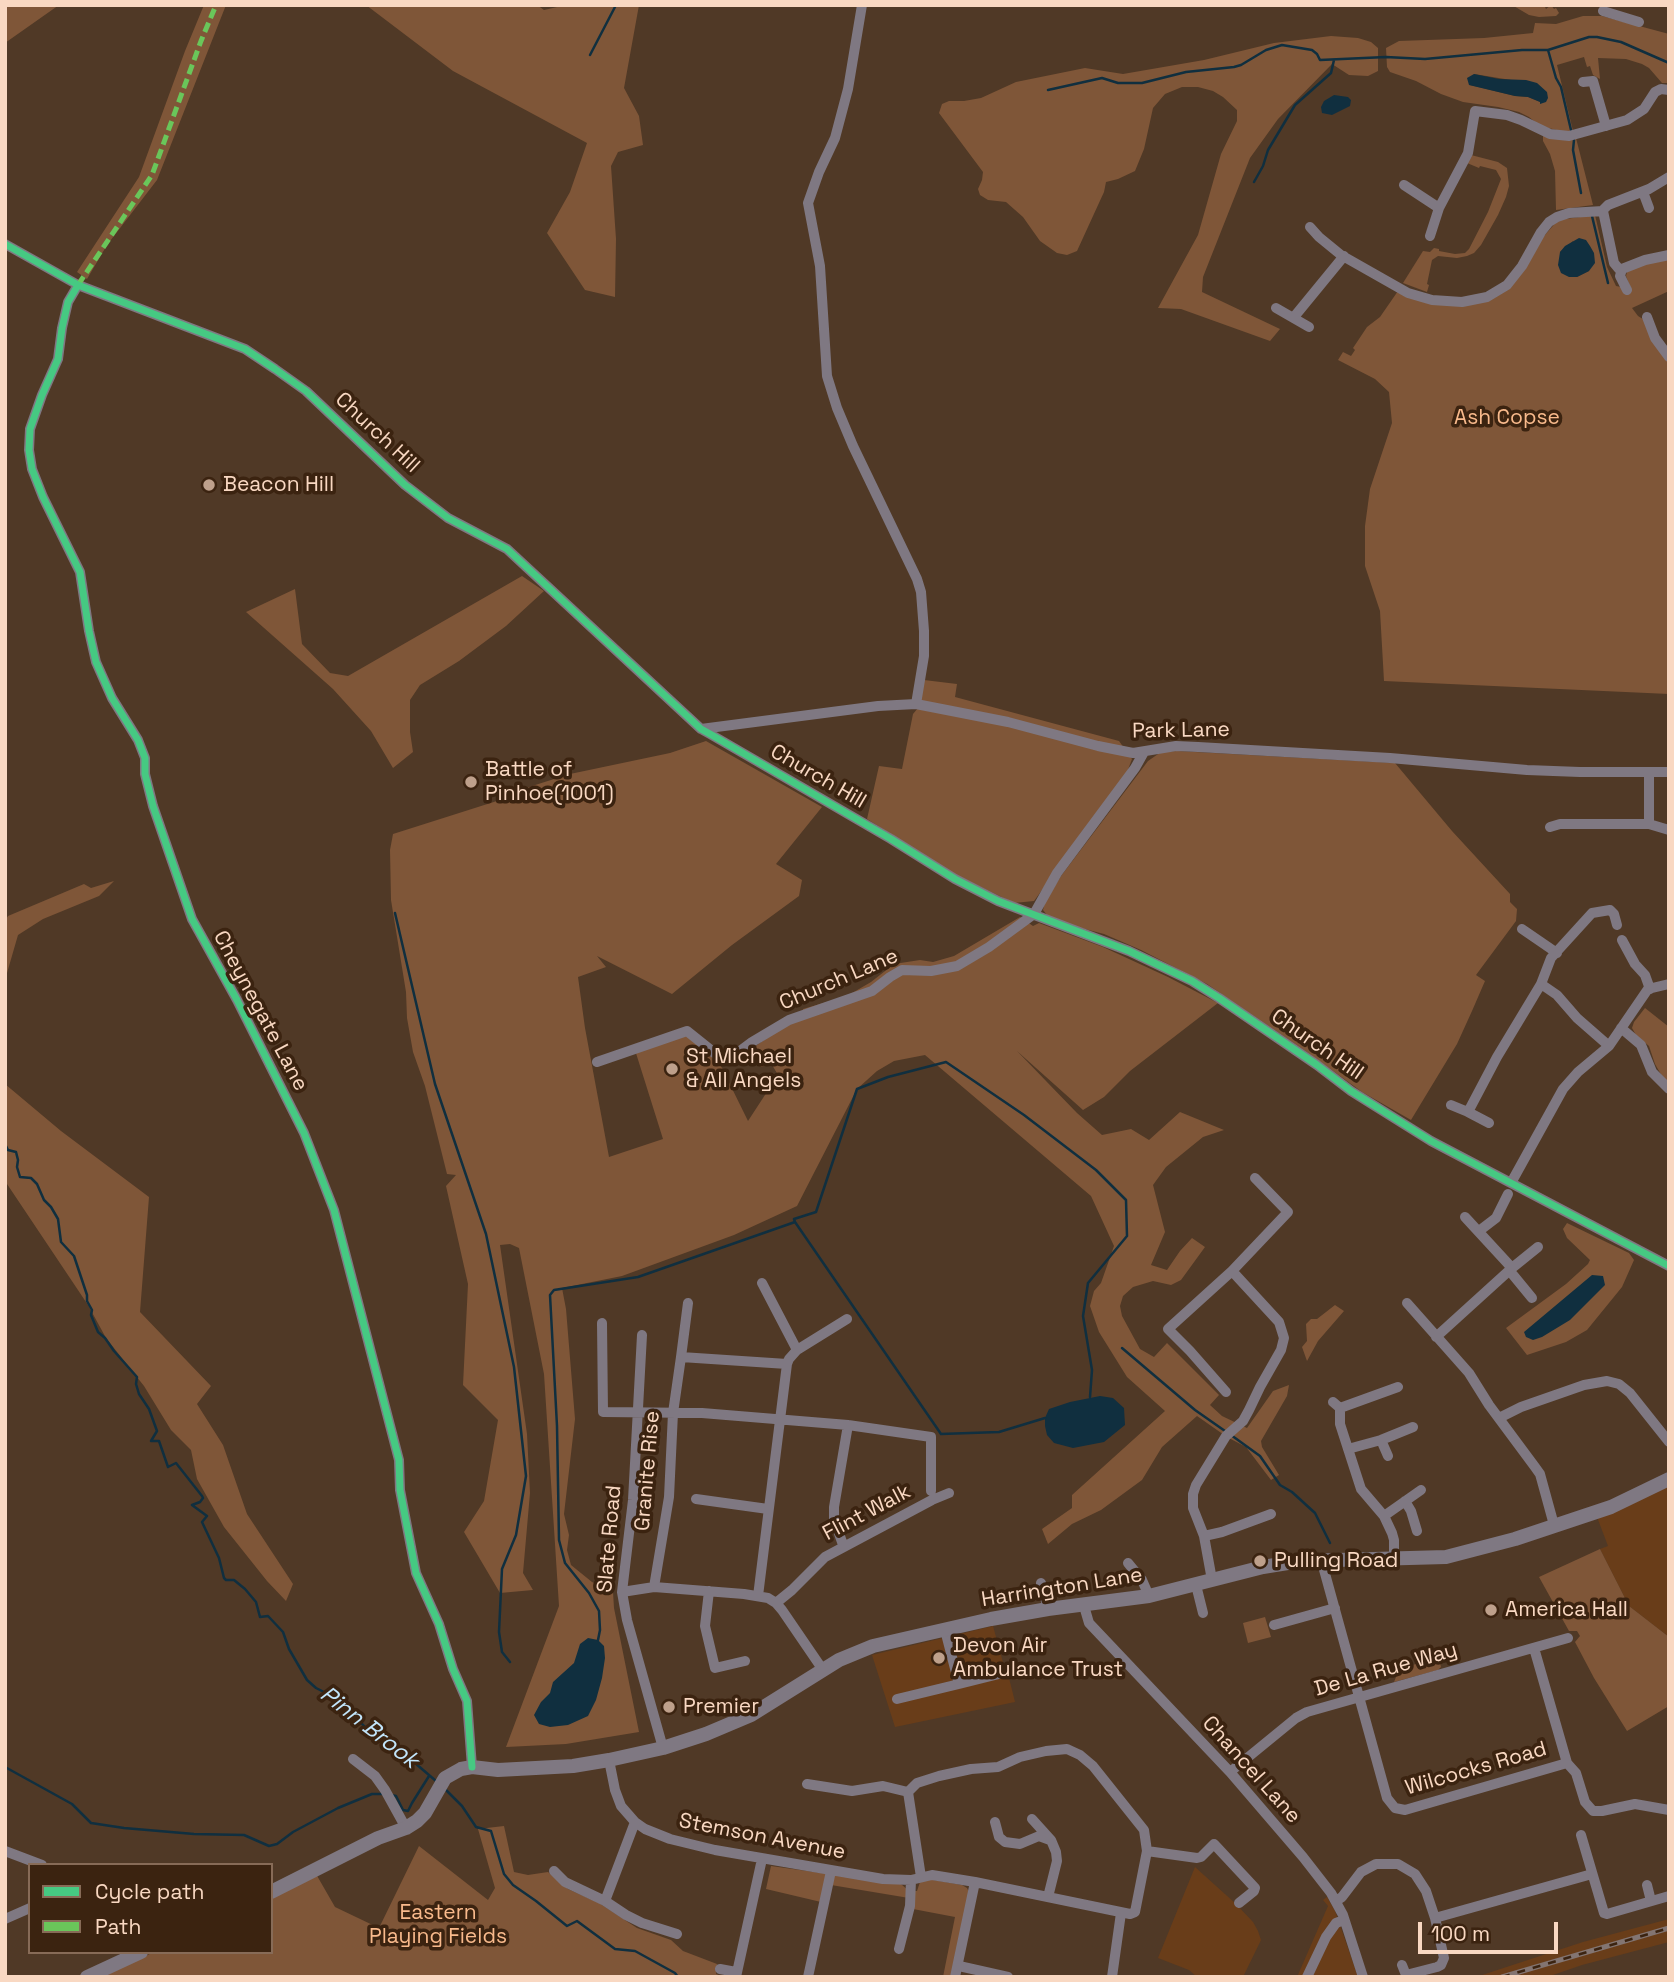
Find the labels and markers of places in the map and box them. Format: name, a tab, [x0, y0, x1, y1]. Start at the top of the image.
place label: Beacon Hill	[223, 472, 334, 498]
marker: Beacon Hill	[201, 477, 217, 493]
place label: Battle of Pinhoe(1001)	[485, 757, 614, 807]
marker: Battle of Pinhoe(1001)	[463, 774, 479, 790]
place label: St Michael & All Angels	[686, 1044, 801, 1094]
marker: St Michael & All Angels	[664, 1061, 680, 1077]
place label: Pulling Road	[1274, 1548, 1398, 1574]
marker: Pulling Road	[1252, 1553, 1268, 1569]
place label: America Hall	[1505, 1597, 1628, 1623]
marker: America Hall	[1483, 1602, 1499, 1618]
place label: Devon Air Ambulance Trust	[953, 1633, 1123, 1683]
marker: Devon Air Ambulance Trust	[931, 1650, 947, 1666]
place label: Premier	[683, 1694, 759, 1720]
marker: Premier	[661, 1699, 677, 1715]

